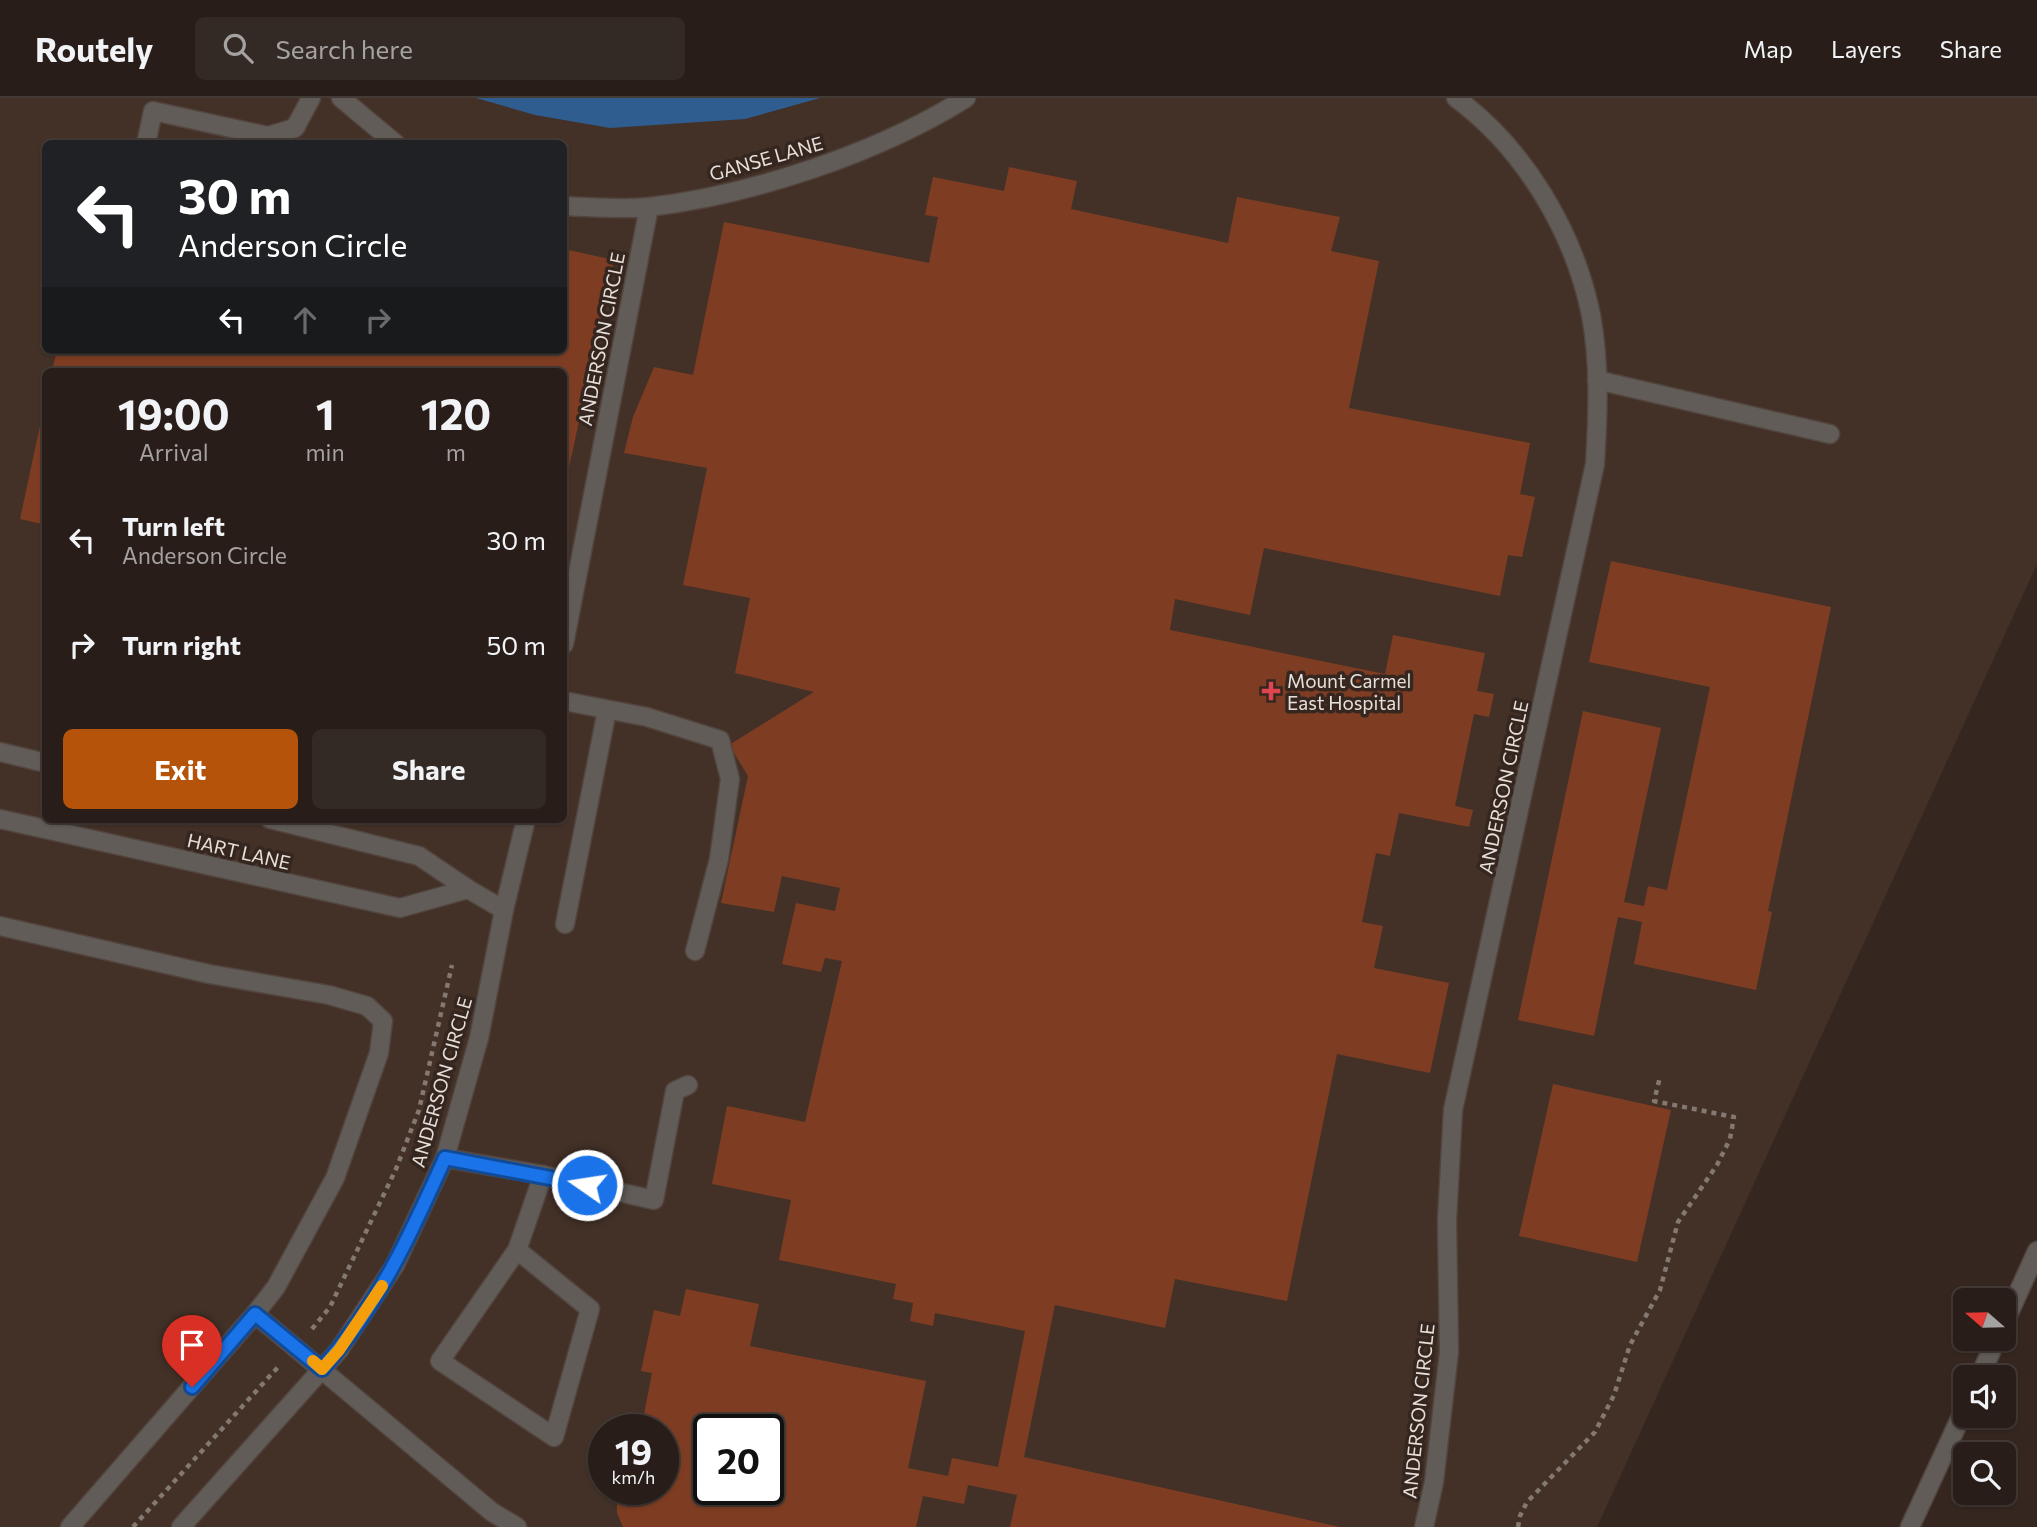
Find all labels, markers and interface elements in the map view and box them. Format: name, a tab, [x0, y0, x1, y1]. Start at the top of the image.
search box	[195, 17, 685, 80]
text: Routely	[35, 28, 153, 69]
icon: search	[219, 29, 257, 67]
text: Search here	[275, 33, 413, 64]
text: Map	[1744, 34, 1793, 63]
text: Layers	[1831, 34, 1902, 63]
text: Share	[1940, 34, 2002, 63]
street label: GANSE LANE	[707, 131, 825, 185]
text: 30 m	[178, 164, 291, 224]
icon: left	[63, 168, 154, 259]
text: Anderson Circle	[178, 224, 407, 264]
street label: ANDERSON CIRCLE	[573, 250, 629, 428]
icon: left	[213, 301, 251, 339]
icon: ahead	[286, 301, 324, 339]
icon: right	[359, 301, 397, 339]
text: 19:00	[118, 387, 230, 439]
text: 1	[316, 387, 335, 439]
text: 120	[421, 387, 491, 439]
text: Arrival	[139, 438, 209, 466]
text: min	[306, 438, 345, 466]
text: m	[446, 438, 466, 466]
text: Turn left	[122, 510, 225, 541]
icon: left	[63, 521, 101, 559]
text: 30 m	[487, 524, 546, 555]
text: Anderson Circle	[122, 541, 287, 569]
icon: right	[63, 626, 101, 664]
text: Turn right	[122, 629, 241, 660]
text: 50 m	[486, 629, 546, 660]
place label: Mount Carmel East Hospital	[1287, 669, 1411, 714]
marker: Mount Carmel East Hospital	[1261, 681, 1281, 701]
street label: ANDERSON CIRCLE	[1473, 699, 1533, 875]
button: Exit	[63, 729, 298, 809]
button: Share	[312, 729, 546, 809]
street label: HART LANE	[185, 828, 293, 874]
street label: ANDERSON CIRCLE	[406, 994, 476, 1170]
position arrow	[550, 1148, 624, 1222]
north arrow	[1953, 1288, 2016, 1351]
map controls	[1953, 1288, 2016, 1505]
pin	[162, 1315, 222, 1387]
street label: ANDERSON CIRCLE	[1397, 1322, 1439, 1500]
icon: arrive	[173, 1326, 211, 1364]
button: sound	[1953, 1365, 2016, 1428]
speed limit sign: 20	[693, 1414, 784, 1505]
text: 19	[615, 1429, 652, 1472]
button: search	[1953, 1442, 2016, 1505]
text: km/h	[612, 1466, 655, 1488]

